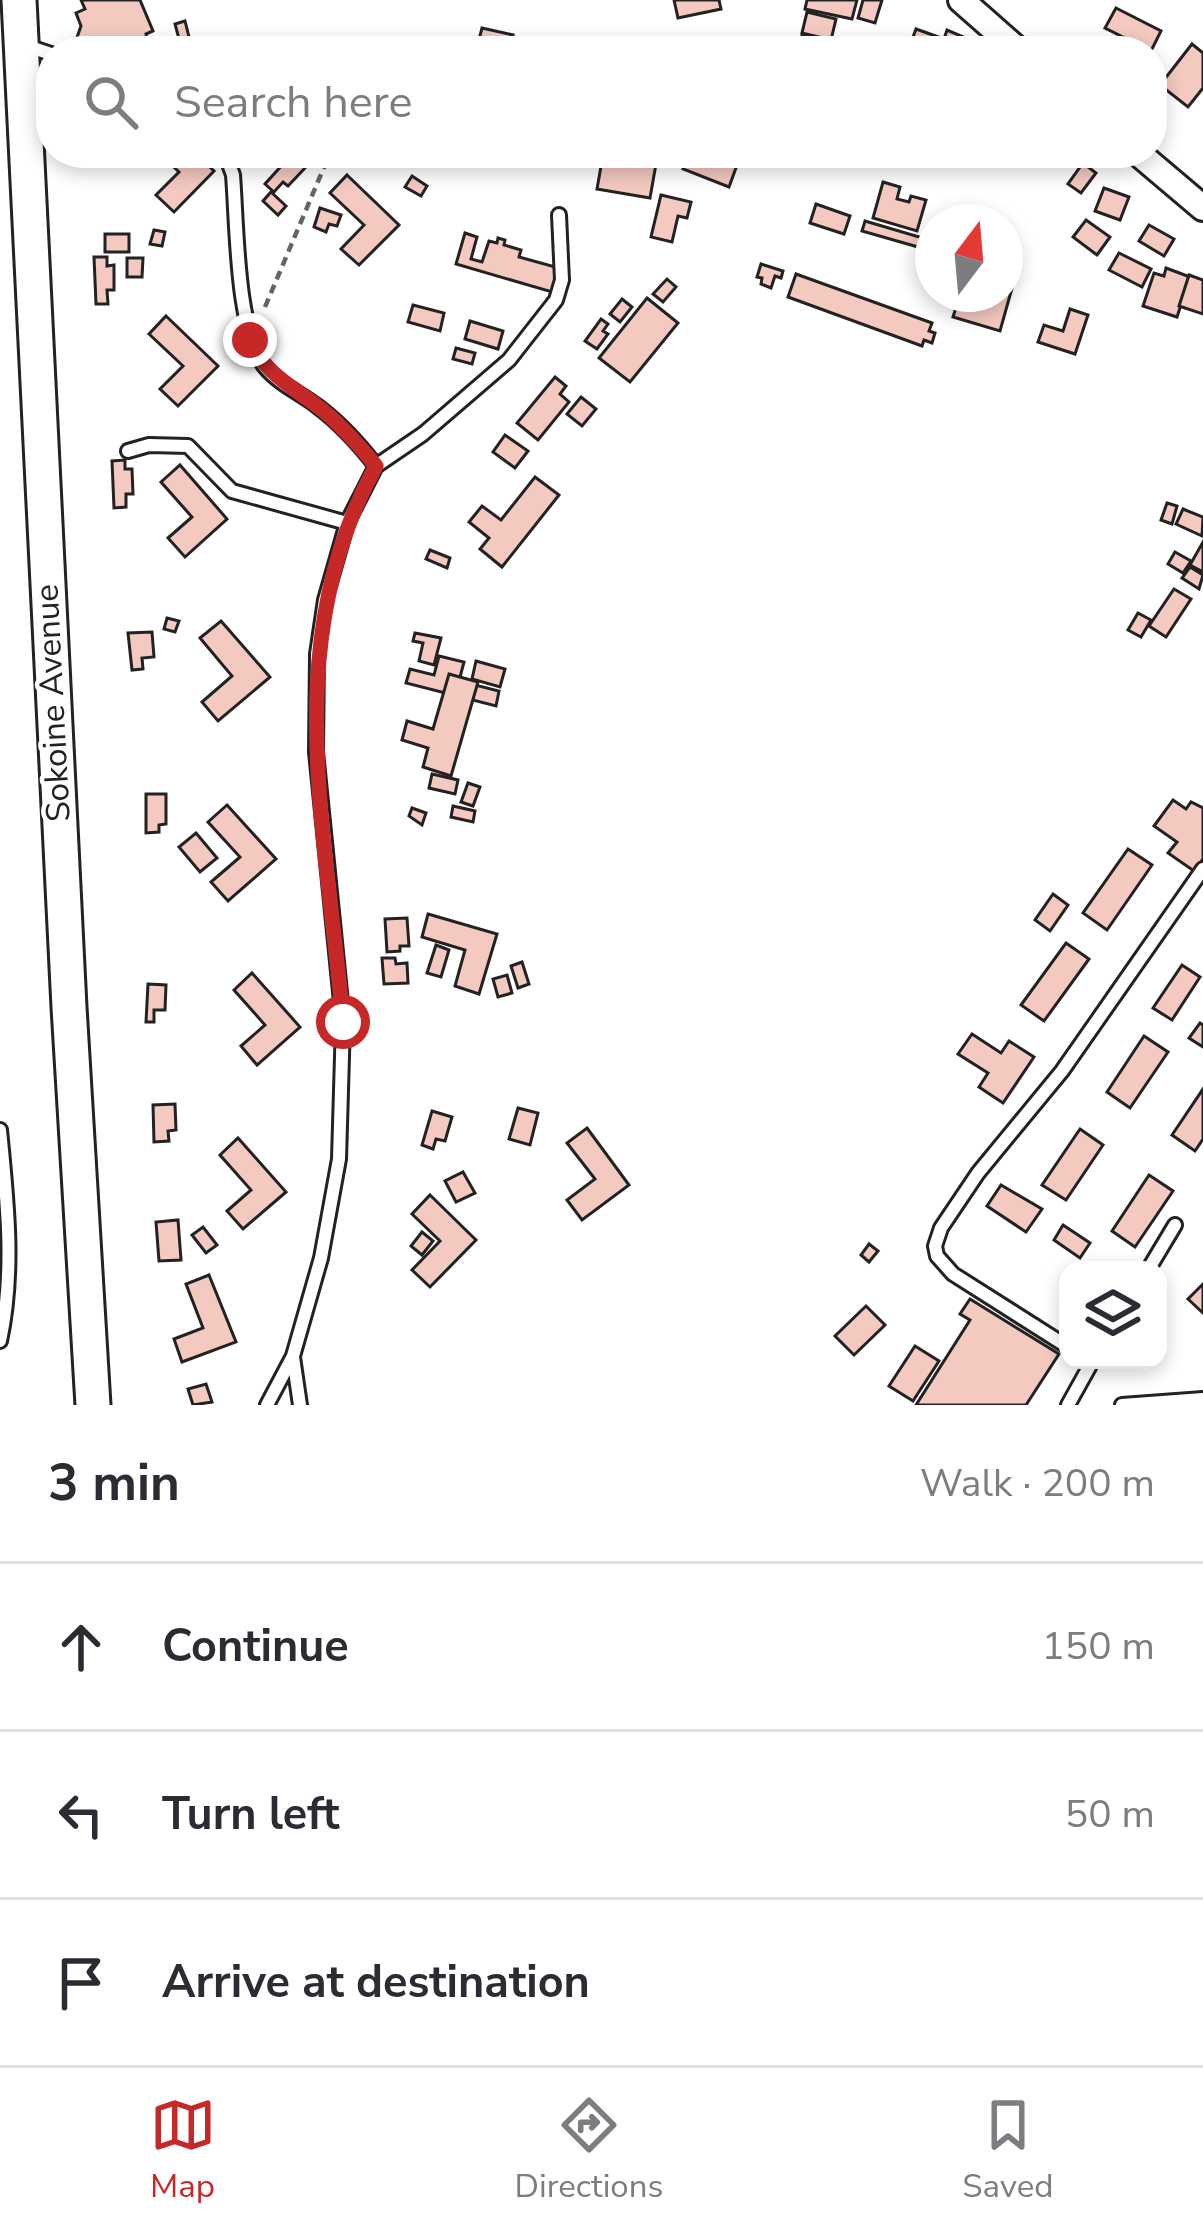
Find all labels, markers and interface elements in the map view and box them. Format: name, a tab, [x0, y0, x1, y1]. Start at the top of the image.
search box	[36, 36, 1167, 168]
icon: search	[78, 69, 144, 135]
text: Search here	[174, 72, 413, 133]
north arrow	[915, 204, 1023, 312]
route end	[223, 313, 277, 367]
street label: Sokoine Avenue	[24, 583, 82, 823]
route start	[316, 995, 370, 1049]
map controls	[1059, 1261, 1167, 1369]
button: layers	[1059, 1261, 1167, 1369]
text: 3 min	[48, 1448, 180, 1518]
text: Walk · 200 m	[920, 1457, 1155, 1510]
icon: ahead	[48, 1614, 114, 1680]
text: Continue	[162, 1616, 349, 1677]
text: 150 m	[1041, 1620, 1155, 1673]
icon: left	[48, 1782, 114, 1848]
text: Turn left	[162, 1784, 340, 1845]
text: 50 m	[1065, 1788, 1155, 1841]
icon: arrive	[48, 1950, 114, 2016]
text: Arrive at destination	[162, 1952, 590, 2013]
tab: Map	[150, 2092, 216, 2209]
tab: Directions	[515, 2092, 663, 2209]
tab: Saved	[962, 2092, 1053, 2209]

